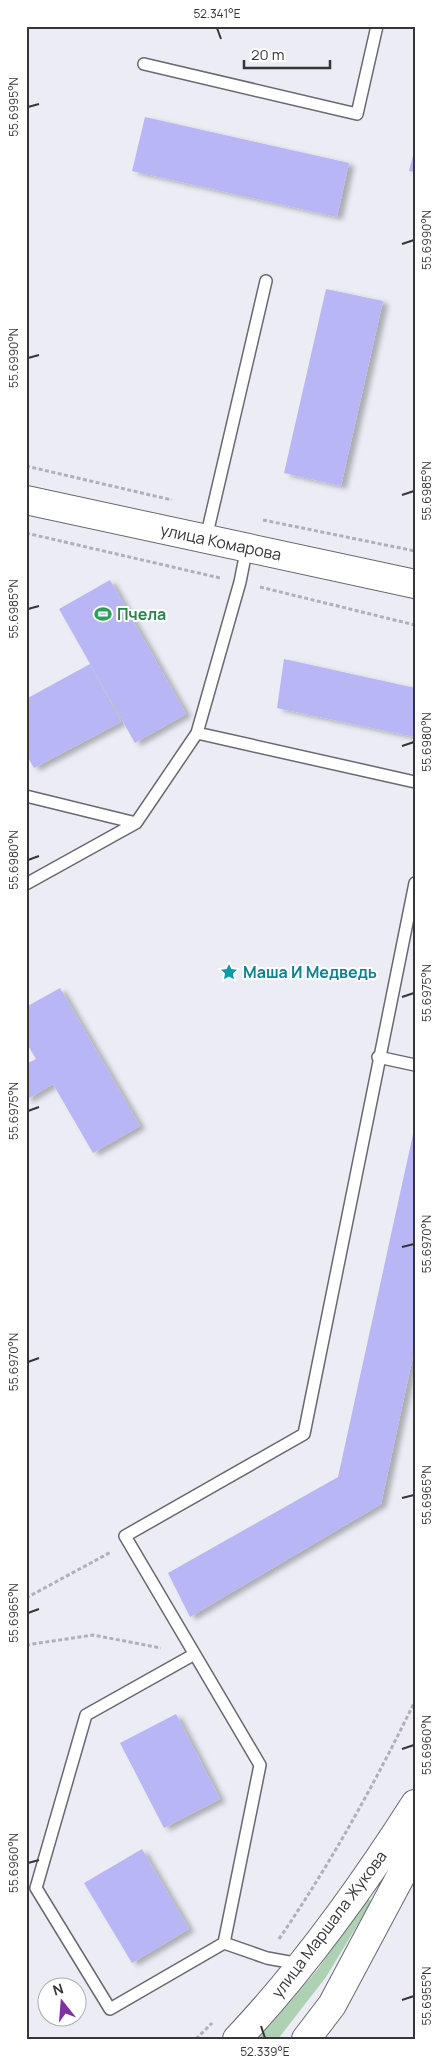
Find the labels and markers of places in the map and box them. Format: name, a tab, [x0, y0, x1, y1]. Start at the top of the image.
place label: Пчела	[117, 603, 166, 625]
sports icon: Пчела	[93, 604, 113, 624]
place label: Маша И Медведь	[243, 961, 377, 983]
place icon: Маша И Медведь	[219, 962, 239, 982]

